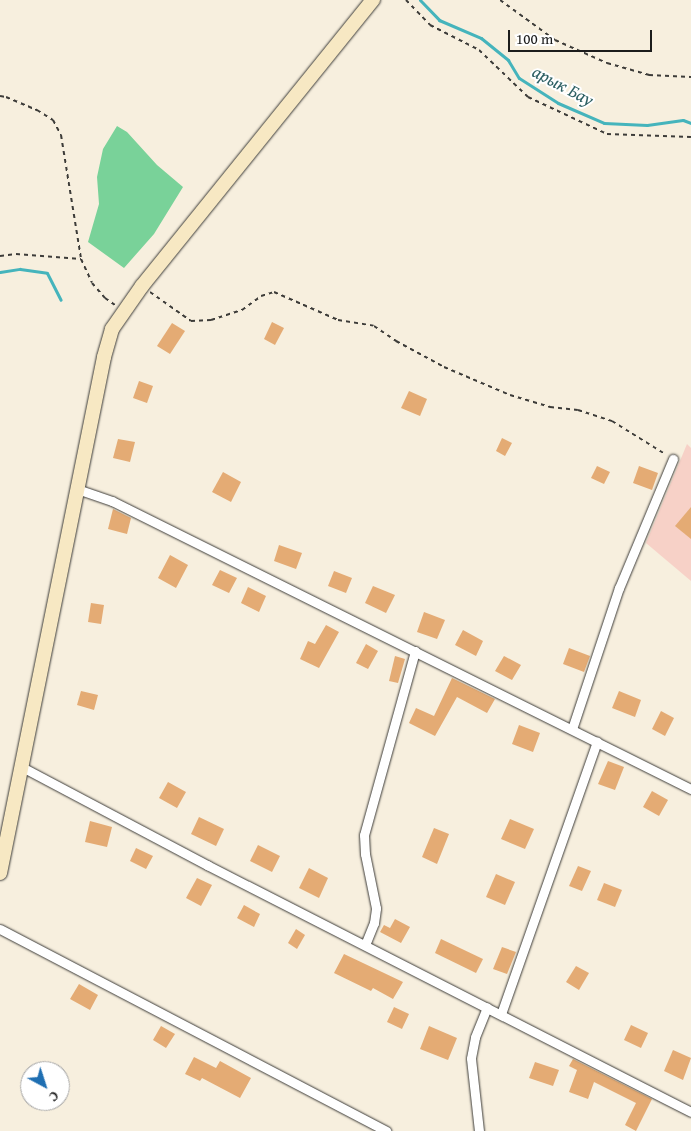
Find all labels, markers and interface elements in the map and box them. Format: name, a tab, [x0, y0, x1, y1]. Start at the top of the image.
scale bar	[511, 20, 655, 52]
text: 100 m	[516, 28, 553, 49]
water label: арык Бау	[529, 61, 597, 111]
north arrow	[20, 1061, 70, 1111]
text: С	[45, 1087, 63, 1107]

